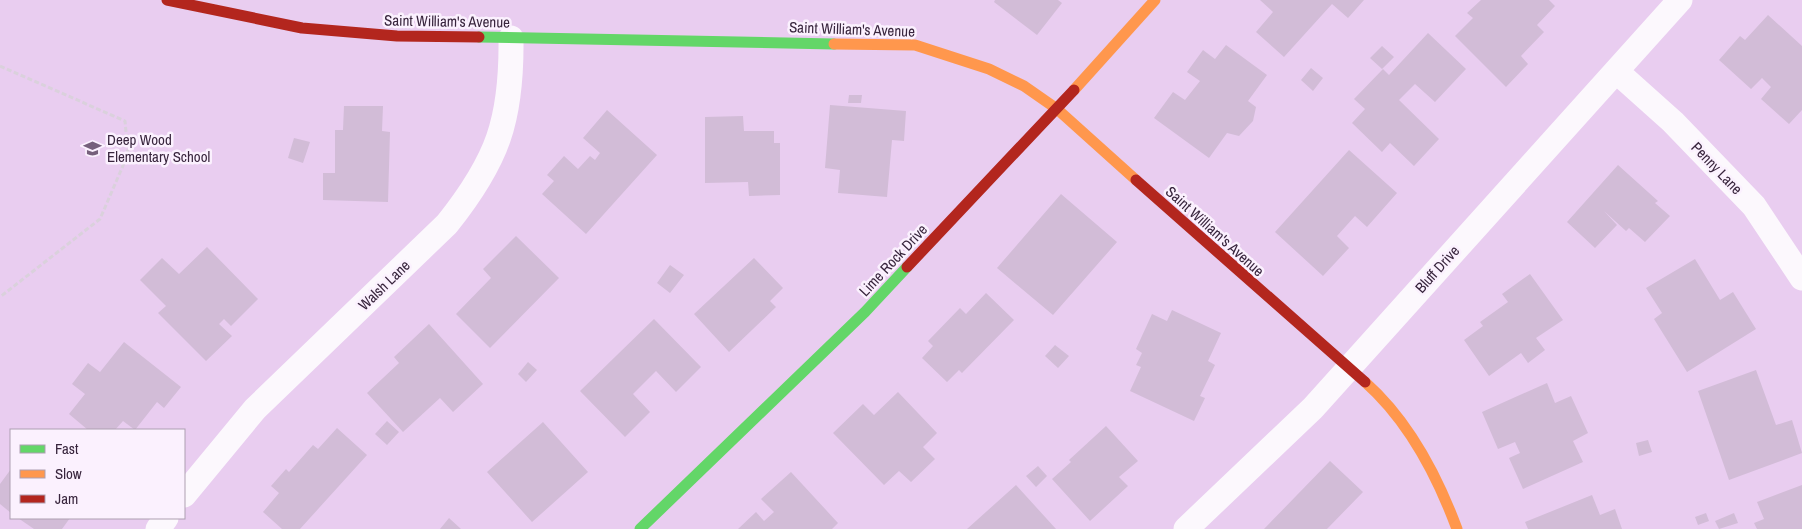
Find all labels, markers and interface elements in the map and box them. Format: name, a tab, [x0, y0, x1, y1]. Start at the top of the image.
street label: Saint William's Avenue	[384, 9, 510, 33]
street label: Saint William's Avenue	[789, 16, 915, 42]
place label: Deep Wood Elementary School	[107, 129, 210, 167]
street label: Penny Lane	[1687, 137, 1747, 199]
school or university icon: Deep Wood Elementary School	[83, 138, 103, 158]
street label: Saint William's Avenue	[1161, 181, 1269, 281]
street label: Lime Rock Drive	[854, 219, 932, 301]
street label: Bluff Drive	[1410, 241, 1464, 297]
street label: Walsh Lane	[354, 255, 415, 315]
legend	[10, 429, 185, 519]
text: Fast	[55, 438, 79, 459]
text: Slow	[55, 463, 82, 484]
text: Jam	[55, 488, 78, 509]

